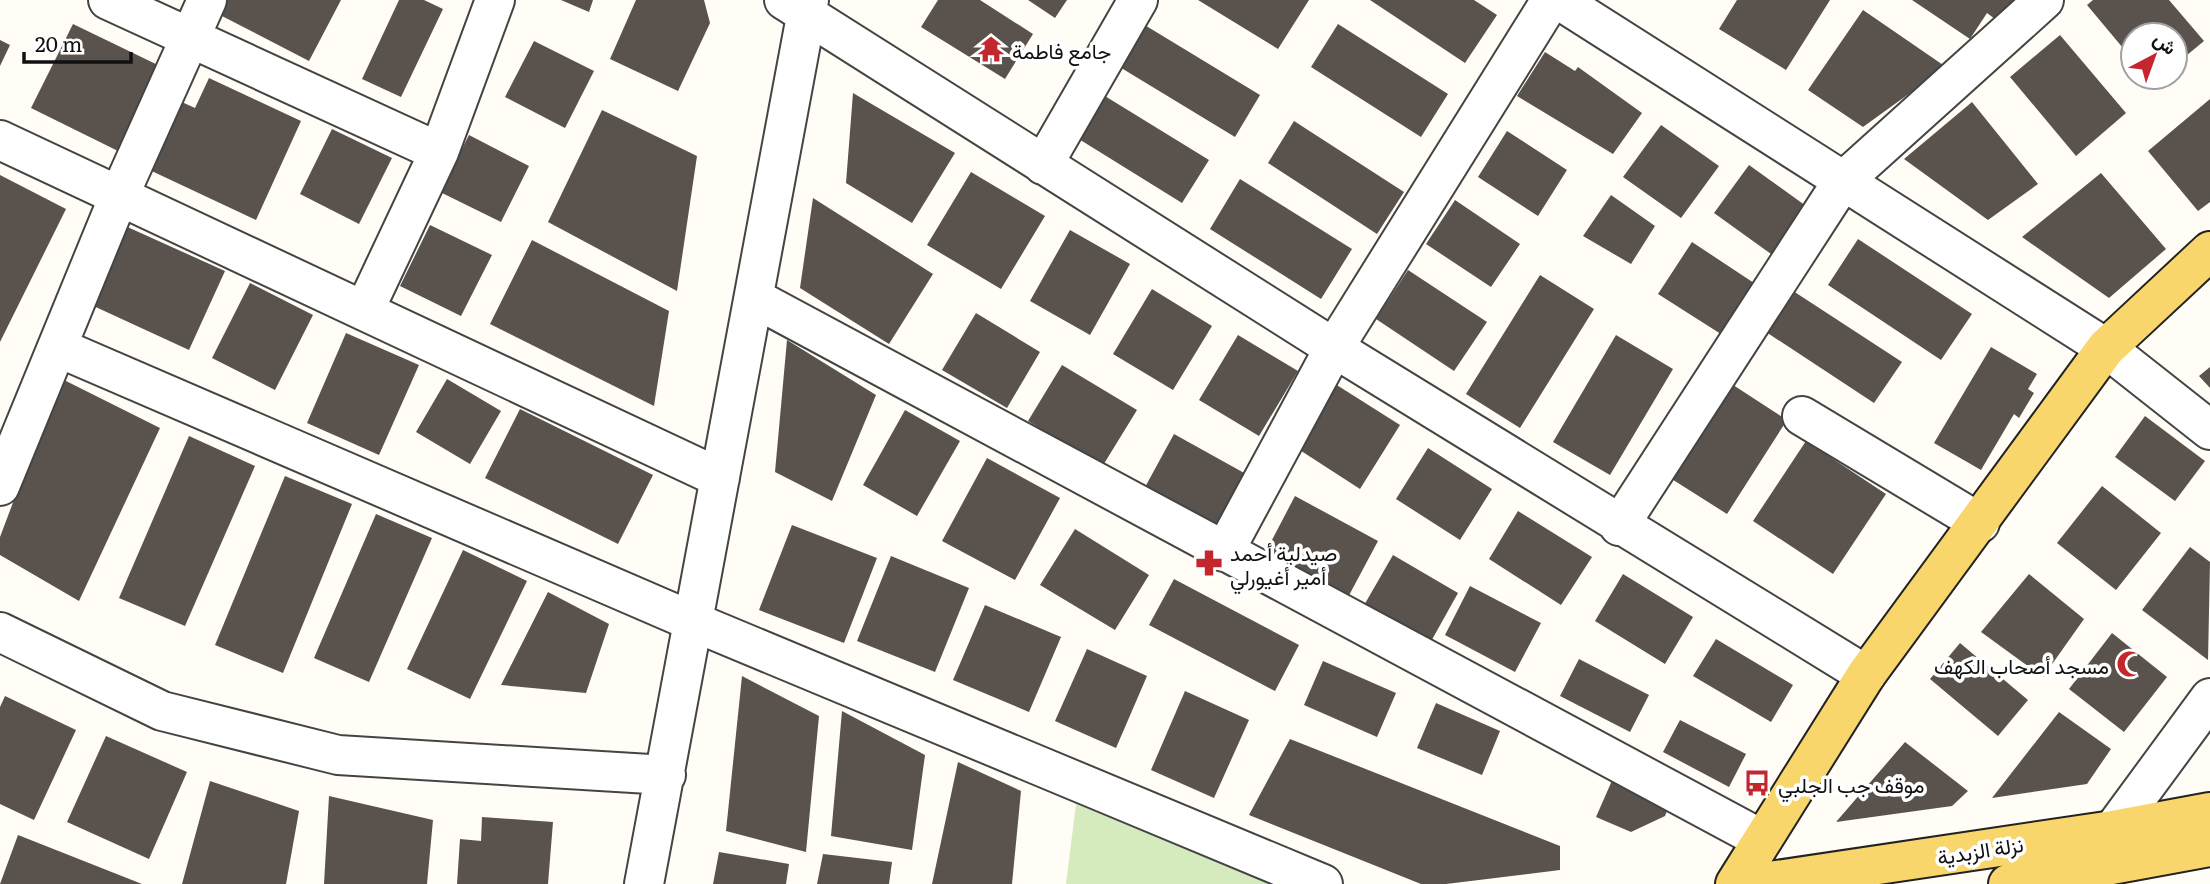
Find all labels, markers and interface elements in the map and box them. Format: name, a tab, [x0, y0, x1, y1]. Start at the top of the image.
scale bar	[24, 21, 131, 65]
north arrow	[2119, 21, 2189, 91]
text: ش	[2148, 24, 2184, 61]
text: 20 m	[35, 27, 82, 58]
temple icon: جامع فاطمة	[976, 34, 1006, 64]
place label: جامع فاطمة	[1012, 34, 1111, 66]
place label: صيدلية أحمد أمير أغيورلي	[1230, 536, 1337, 595]
pharmacy icon: صيدلية أحمد أمير أغيورلي	[1194, 548, 1224, 578]
place label: مسجد أصحاب الكهف	[1934, 649, 2109, 680]
mosque icon: مسجد أصحاب الكهف	[2115, 649, 2145, 679]
bus stop icon: موقف جب الجلبي	[1742, 768, 1772, 798]
place label: موقف جب الجلبي	[1778, 768, 1924, 803]
street label: نزلة الزبدية	[1935, 827, 2025, 871]

